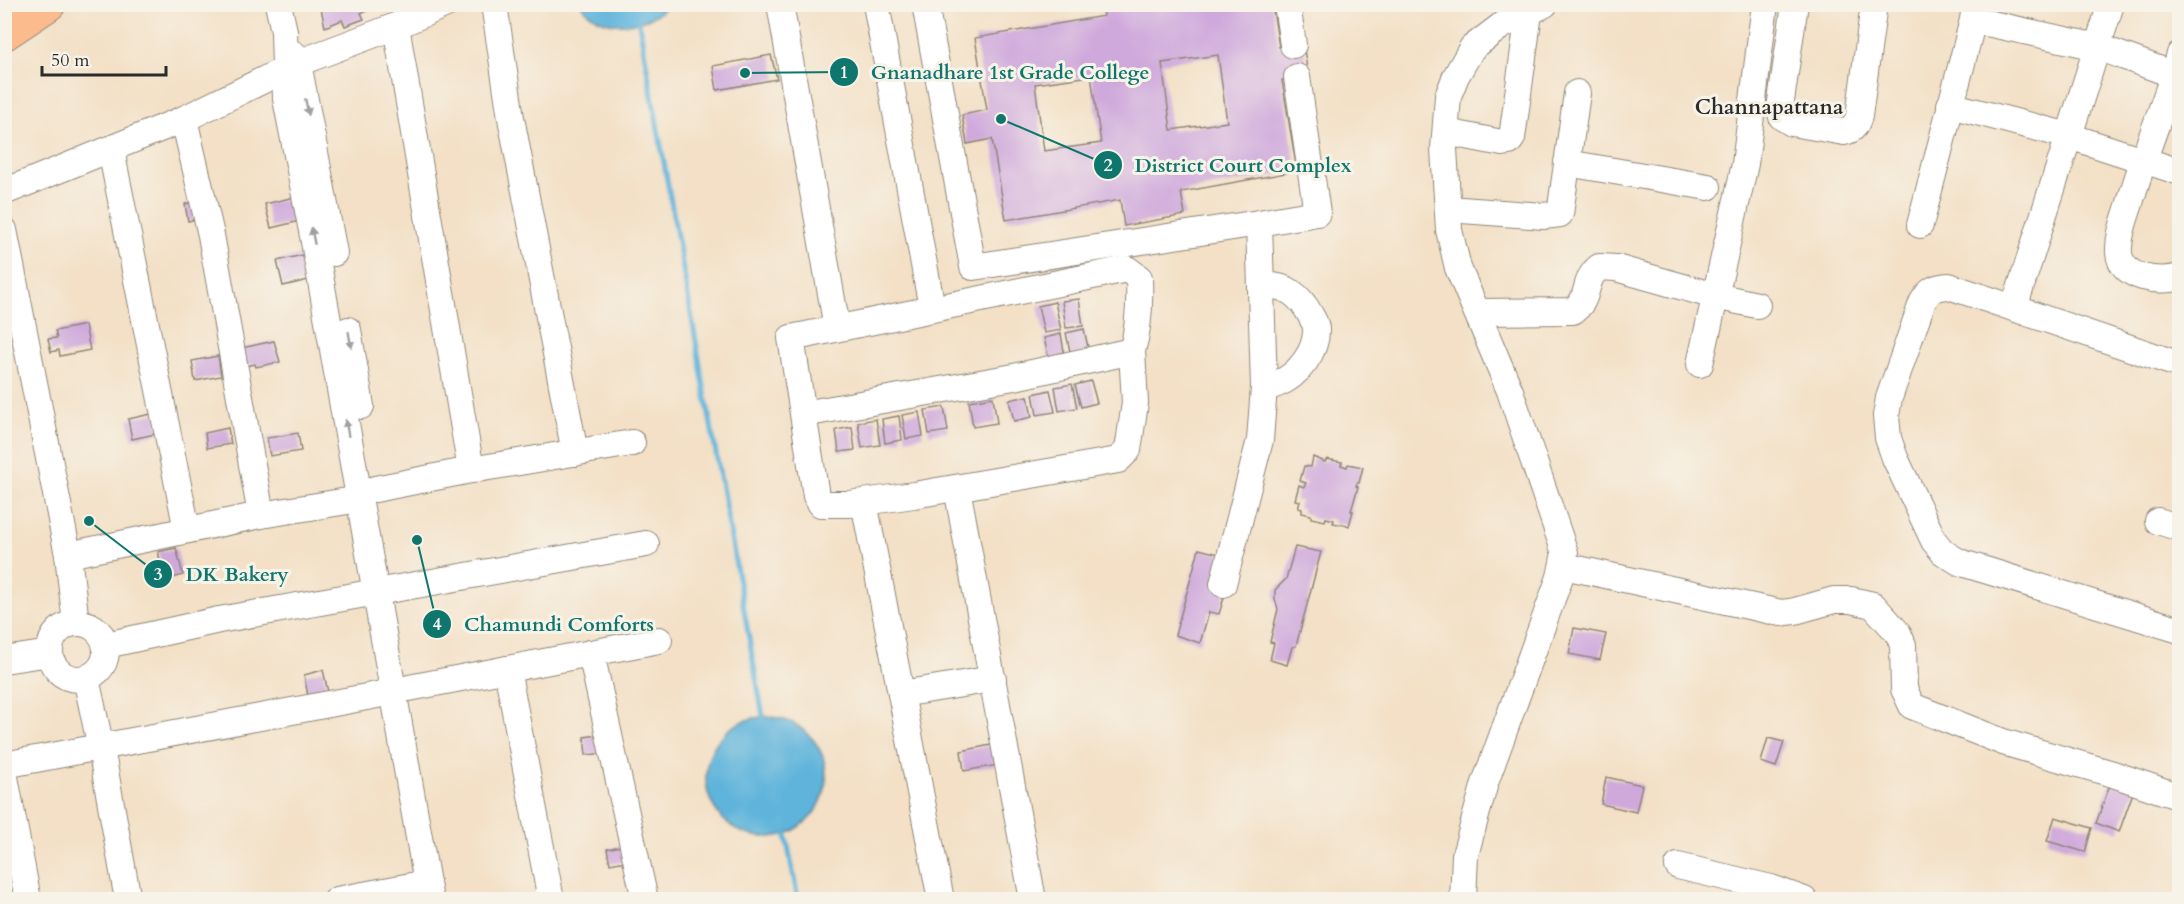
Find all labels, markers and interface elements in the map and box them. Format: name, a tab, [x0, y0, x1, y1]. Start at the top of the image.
scale bar	[42, 39, 166, 77]
text: 50 m	[51, 48, 90, 73]
callout: Gnanadhare 1st Grade College	[829, 53, 1162, 91]
text: Gnanadhare 1st Grade College	[871, 59, 1149, 86]
text: 1	[839, 60, 849, 85]
district label: Channapattana	[1695, 93, 1844, 122]
one-way arrow	[303, 98, 312, 117]
callout: District Court Complex	[1093, 146, 1364, 184]
text: District Court Complex	[1134, 152, 1352, 179]
text: 2	[1103, 153, 1113, 178]
one-way arrow	[308, 226, 317, 245]
one-way arrow	[346, 331, 355, 350]
one-way arrow	[343, 418, 352, 437]
callout: DK Bakery	[143, 555, 300, 593]
text: DK Bakery	[185, 561, 289, 588]
text: 3	[153, 562, 163, 587]
callout: Chamundi Comforts	[422, 605, 666, 643]
text: Chamundi Comforts	[464, 611, 654, 638]
text: 4	[432, 612, 442, 637]

